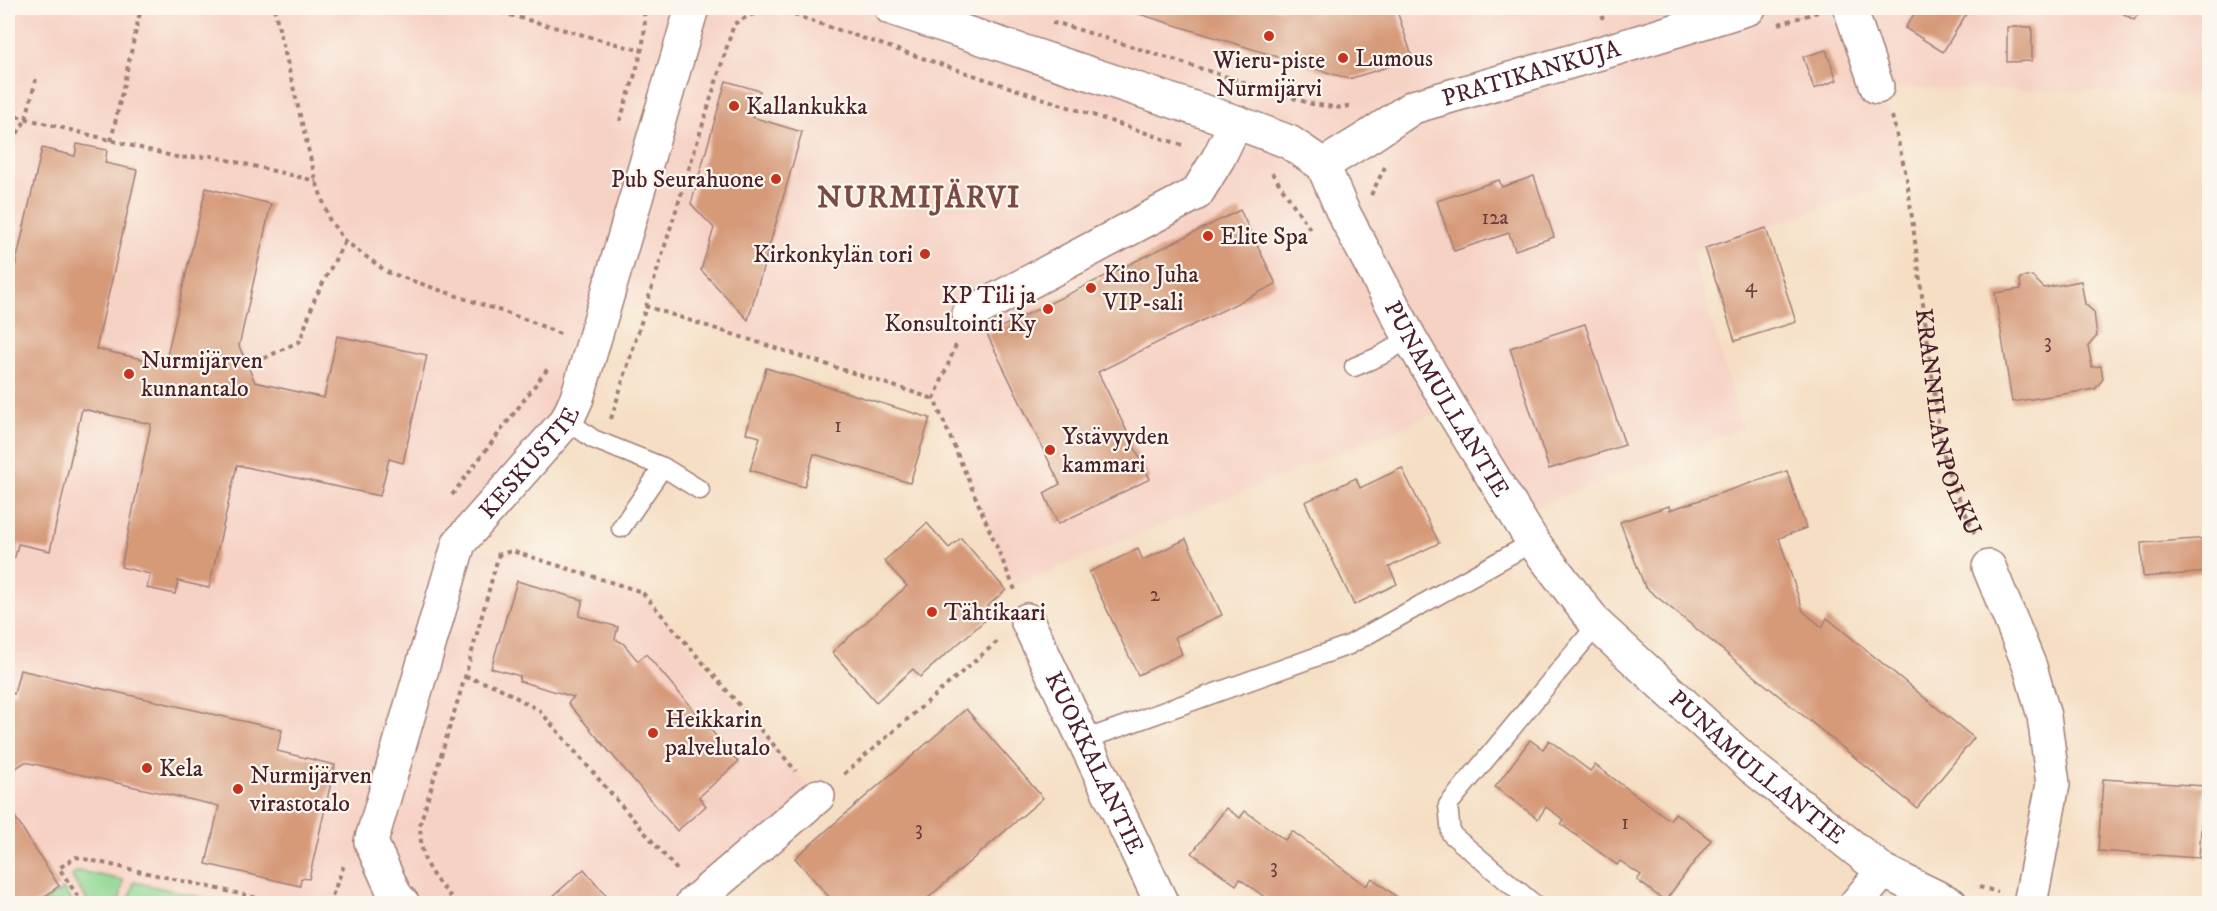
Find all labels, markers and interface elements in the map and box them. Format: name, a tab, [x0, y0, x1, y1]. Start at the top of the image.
marker: Wieru-piste Nurmijärvi	[1262, 29, 1276, 43]
street label: PRATIKANKUJA	[1439, 34, 1625, 114]
place label: Lumous	[1355, 44, 1433, 74]
place label: Wieru-piste Nurmijärvi	[1212, 46, 1325, 104]
marker: Lumous	[1336, 51, 1350, 65]
place label: Kallankukka	[746, 92, 868, 122]
marker: Kallankukka	[727, 99, 741, 113]
place label: Pub Seurahuone	[611, 165, 764, 195]
marker: Pub Seurahuone	[769, 172, 783, 186]
district label: NURMIJÄRVI	[817, 178, 1021, 217]
house number: 12a	[1482, 205, 1509, 231]
place label: Elite Spa	[1220, 222, 1309, 252]
marker: Elite Spa	[1201, 229, 1215, 243]
place label: Kirkonkylän tori	[753, 240, 913, 270]
marker: Kirkonkylän tori	[918, 247, 932, 261]
place label: Kino Juha VIP-sali	[1102, 260, 1200, 318]
house number: 4	[1745, 273, 1758, 299]
place label: KP Tili ja Konsultointi Ky	[884, 281, 1037, 339]
marker: Kino Juha VIP-sali	[1084, 281, 1098, 295]
street label: PUNAMULLANTIE	[1377, 296, 1516, 503]
marker: KP Tili ja Konsultointi Ky	[1041, 302, 1055, 316]
street label: KRANNILANPOLKU	[1908, 307, 1988, 541]
house number: 3	[2044, 329, 2052, 355]
place label: Nurmijärven kunnantalo	[141, 346, 264, 404]
marker: Nurmijärven kunnantalo	[122, 367, 136, 381]
street label: KESKUSTIE	[473, 402, 587, 525]
house number: 1	[834, 413, 842, 439]
place label: Ystävyyden kammari	[1062, 422, 1170, 480]
marker: Ystävyyden kammari	[1043, 443, 1057, 457]
house number: 2	[1150, 582, 1161, 608]
place label: Tähtikaari	[944, 598, 1046, 628]
marker: Tähtikaari	[925, 605, 939, 619]
street label: KUOKKALANTIE	[1038, 667, 1150, 859]
street label: PUNAMULLANTIE	[1662, 684, 1851, 851]
place label: Heikkarin palvelutalo	[664, 705, 770, 763]
marker: Heikkarin palvelutalo	[646, 726, 660, 740]
place label: Kela	[159, 754, 204, 784]
marker: Kela	[140, 761, 154, 775]
place label: Nurmijärven virastotalo	[249, 761, 373, 819]
marker: Nurmijärven virastotalo	[231, 782, 245, 796]
house number: 1	[1621, 810, 1629, 836]
house number: 3	[915, 816, 923, 842]
house number: 3	[1270, 854, 1278, 880]

